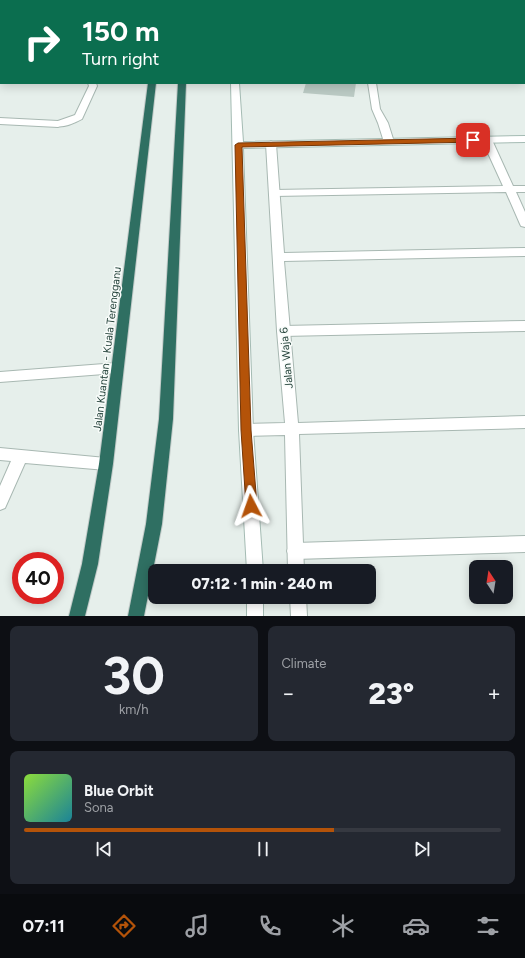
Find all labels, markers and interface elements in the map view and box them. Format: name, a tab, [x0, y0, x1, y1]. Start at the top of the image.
text: 150 m	[82, 14, 159, 48]
icon: right	[16, 16, 68, 68]
text: Turn right	[82, 48, 159, 70]
pin	[456, 123, 490, 157]
icon: arrive	[462, 129, 484, 151]
street label: Jalan Kuantan - Kuala Terengganu	[91, 266, 124, 432]
street label: Jalan Waja 6	[277, 327, 296, 389]
position arrow	[230, 485, 272, 527]
speed limit sign: 40	[12, 552, 64, 604]
north arrow	[469, 560, 513, 604]
map controls	[469, 560, 513, 604]
text: 07:12 · 1 min · 240 m	[191, 575, 333, 593]
text: 30	[102, 645, 165, 707]
text: Climate	[282, 656, 326, 671]
text: 23°	[368, 675, 414, 712]
text: −	[282, 680, 295, 707]
text: +	[487, 680, 501, 707]
text: km/h	[119, 702, 149, 717]
text: Blue Orbit	[84, 782, 154, 800]
text: Sona	[84, 800, 113, 815]
icon: previous	[93, 838, 115, 860]
icon: pause	[252, 838, 274, 860]
icon: next	[411, 838, 433, 860]
icon: directions	[110, 912, 138, 940]
icon: music	[183, 912, 211, 940]
icon: phone	[256, 912, 284, 940]
icon: climate	[329, 912, 357, 940]
icon: car	[402, 912, 430, 940]
icon: filters	[474, 912, 502, 940]
text: 07:11	[22, 915, 65, 937]

